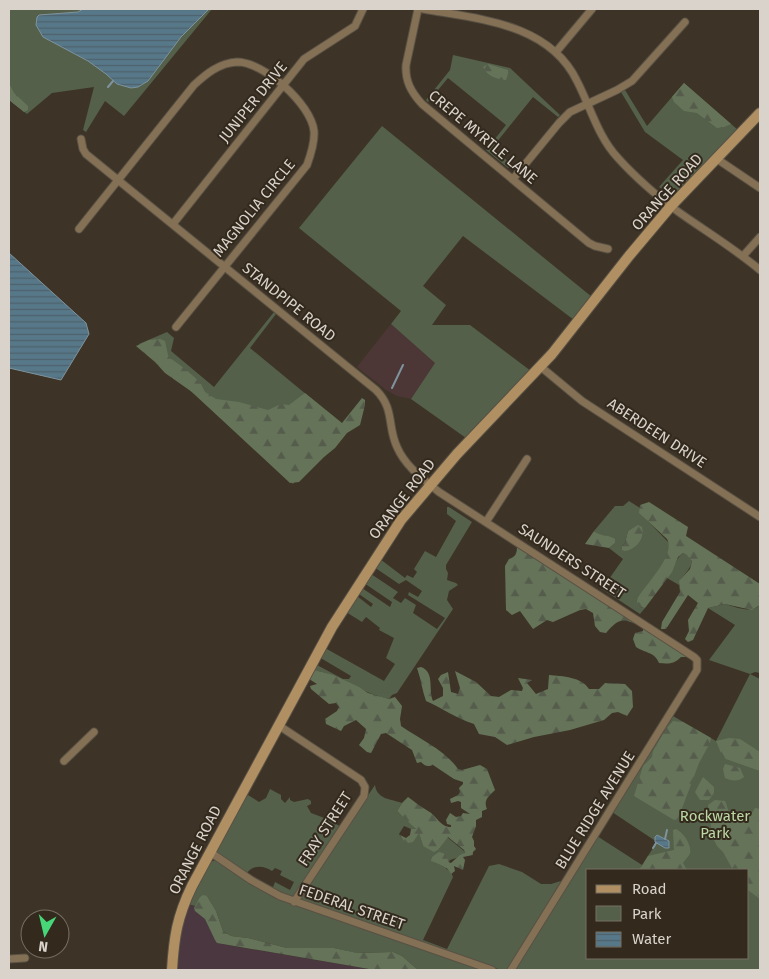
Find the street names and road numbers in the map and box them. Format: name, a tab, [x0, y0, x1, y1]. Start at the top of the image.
street label: JUNIPER DRIVE	[215, 58, 291, 146]
street label: CREPE MYRTLE LANE	[425, 86, 541, 188]
street label: ORANGE ROAD	[628, 150, 706, 234]
street label: MAGNOLIA CIRCLE	[209, 156, 299, 260]
street label: STANDPIPE ROAD	[239, 259, 339, 345]
street label: ABERDEEN DRIVE	[604, 394, 710, 472]
street label: ORANGE ROAD	[365, 455, 439, 543]
street label: SAUNDERS STREET	[515, 520, 629, 602]
street label: BLUE RIDGE AVENUE	[551, 748, 639, 872]
street label: FRAY STREET	[294, 788, 356, 870]
street label: ORANGE ROAD	[165, 803, 225, 897]
street label: FEDERAL STREET	[297, 880, 407, 934]

